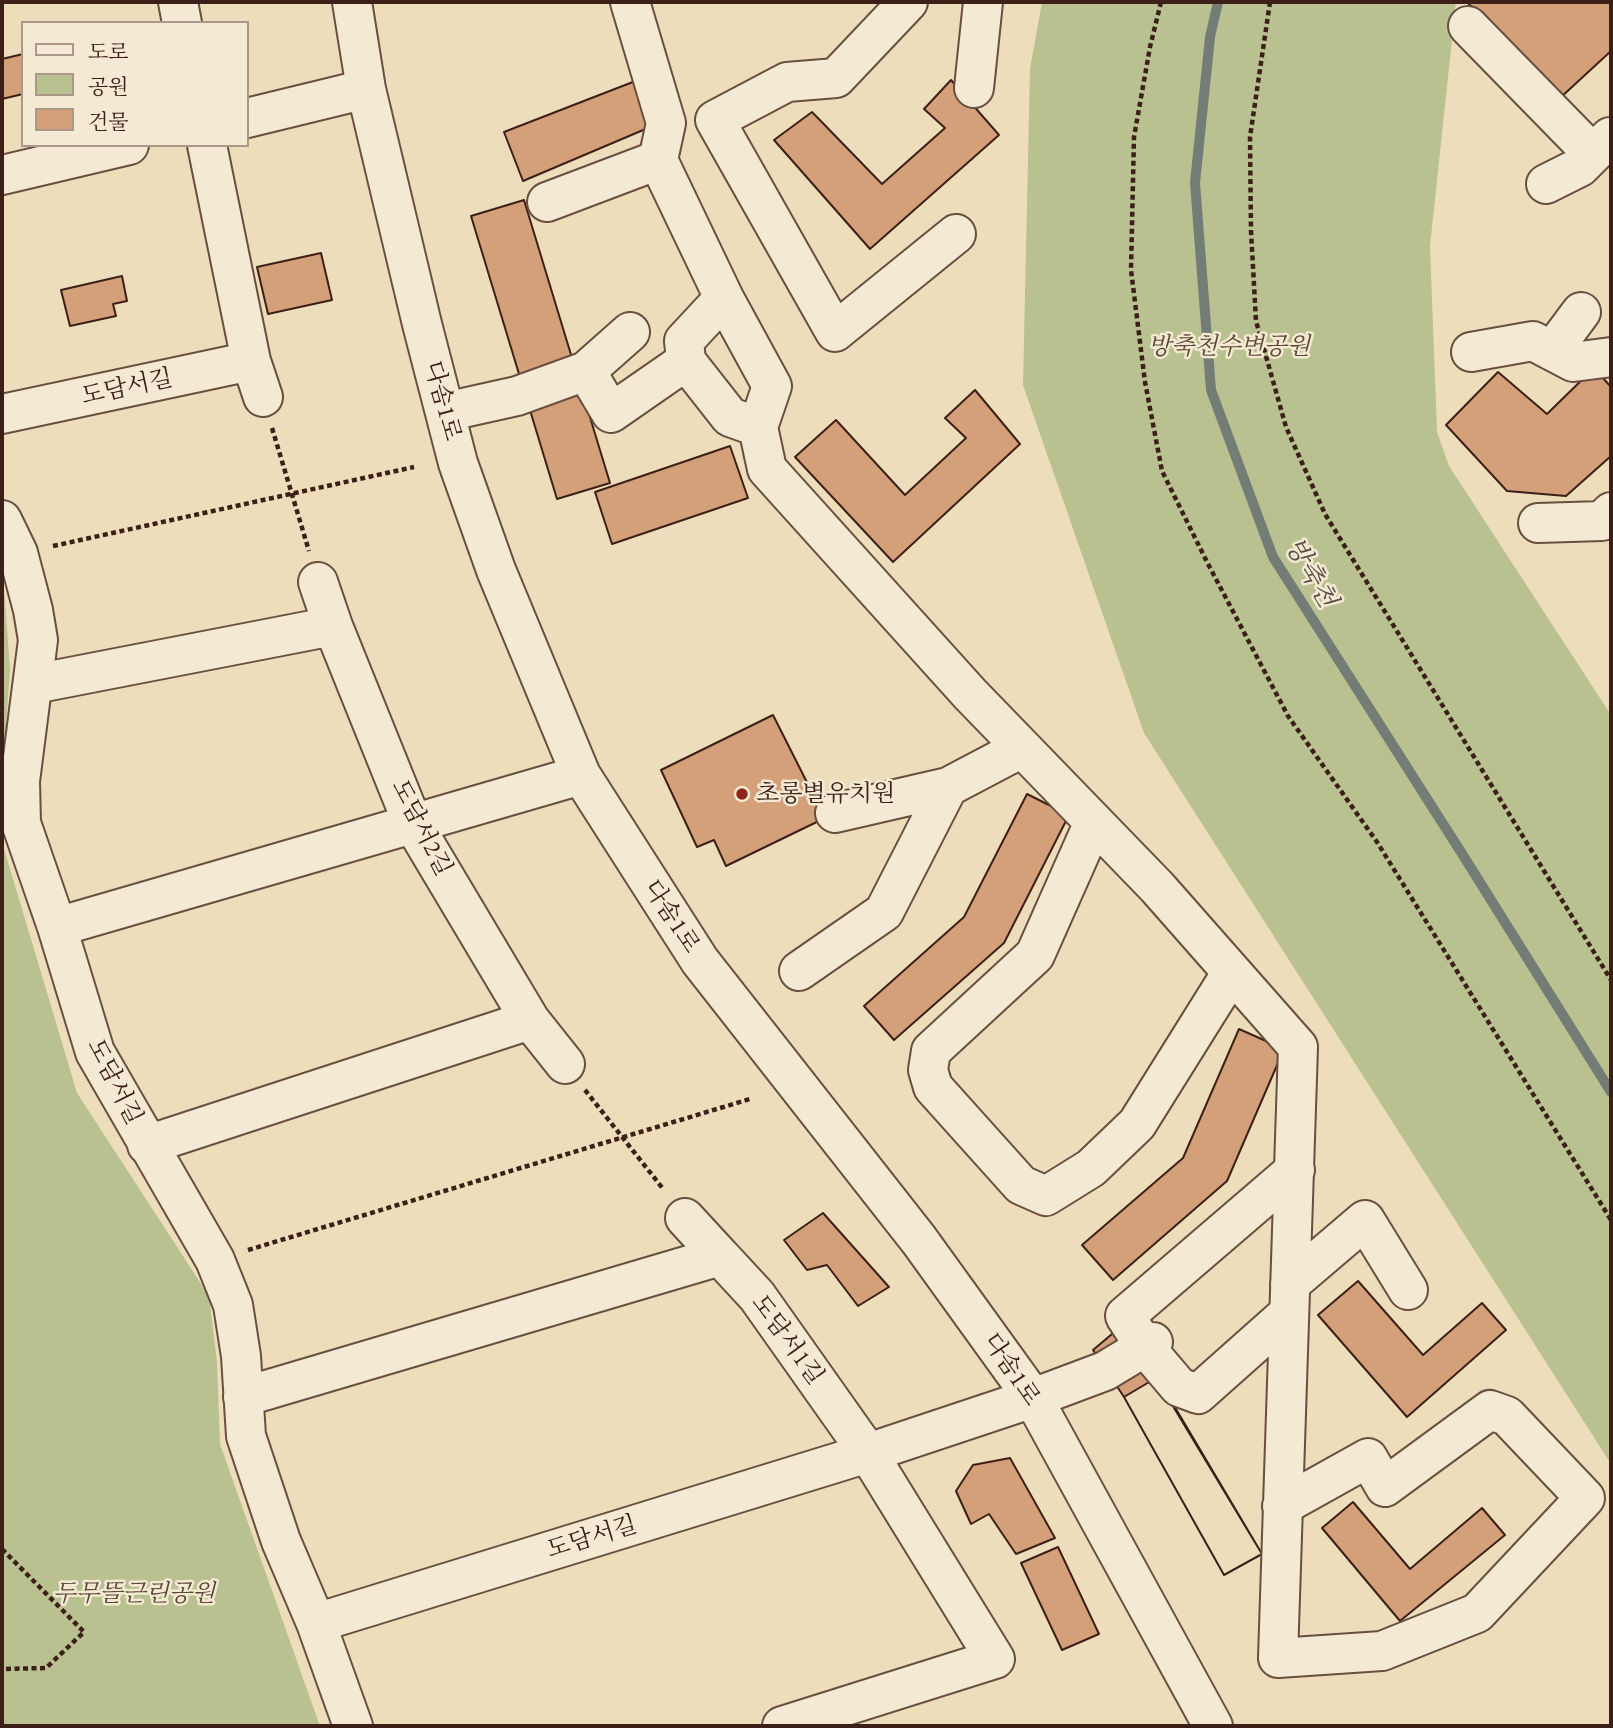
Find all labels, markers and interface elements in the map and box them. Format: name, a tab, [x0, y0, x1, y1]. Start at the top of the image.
legend	[21, 21, 248, 147]
text: 도로	[88, 38, 129, 65]
text: 공원	[88, 73, 129, 100]
text: 건물	[88, 108, 129, 135]
park label: 방축천수변공원	[1148, 333, 1310, 361]
street label: 다솜1로	[418, 358, 466, 444]
street label: 도담서길	[79, 364, 175, 412]
water label: 방축천	[1278, 533, 1342, 613]
street label: 도담서2길	[385, 775, 457, 881]
place label: 초롱별유치원	[756, 780, 895, 808]
marker: 초롱별유치원	[734, 786, 750, 802]
street label: 다솜1로	[637, 875, 705, 959]
street label: 도담서길	[80, 1034, 148, 1130]
street label: 도담서1길	[745, 1289, 829, 1391]
street label: 다솜1로	[976, 1328, 1046, 1412]
street label: 도담서길	[543, 1511, 641, 1565]
park label: 두무뜰근린공원	[53, 1580, 215, 1608]

